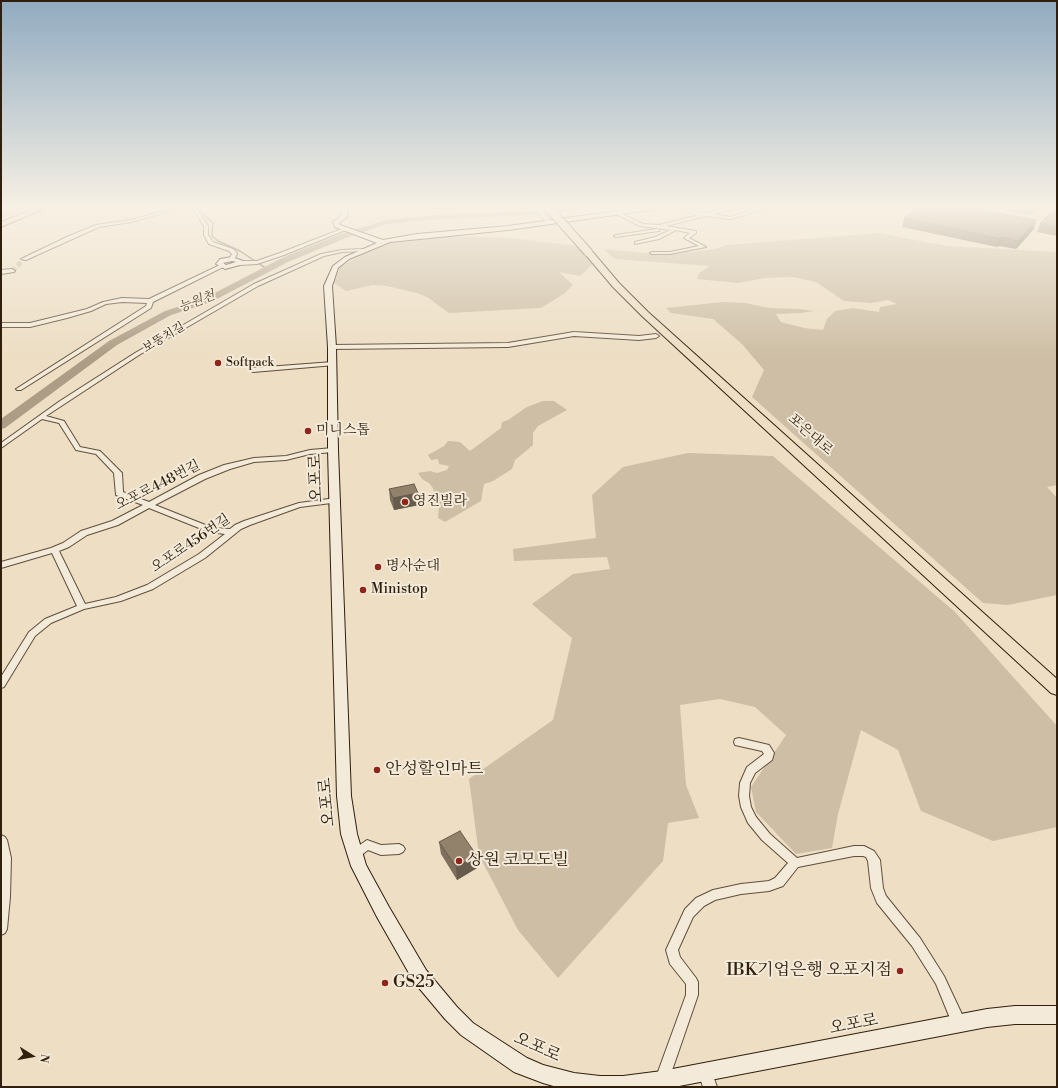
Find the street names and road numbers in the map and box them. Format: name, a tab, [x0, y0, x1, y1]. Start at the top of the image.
street label: 보뚱치길	[140, 320, 188, 356]
street label: 포은대로	[784, 411, 836, 459]
street label: 오포로	[306, 453, 328, 503]
street label: 오포로448번길	[113, 457, 203, 515]
street label: 오포로456번길	[148, 511, 234, 577]
street label: 오포로	[316, 777, 340, 827]
street label: 오포로	[828, 1010, 880, 1040]
street label: 오포로	[510, 1029, 564, 1067]

